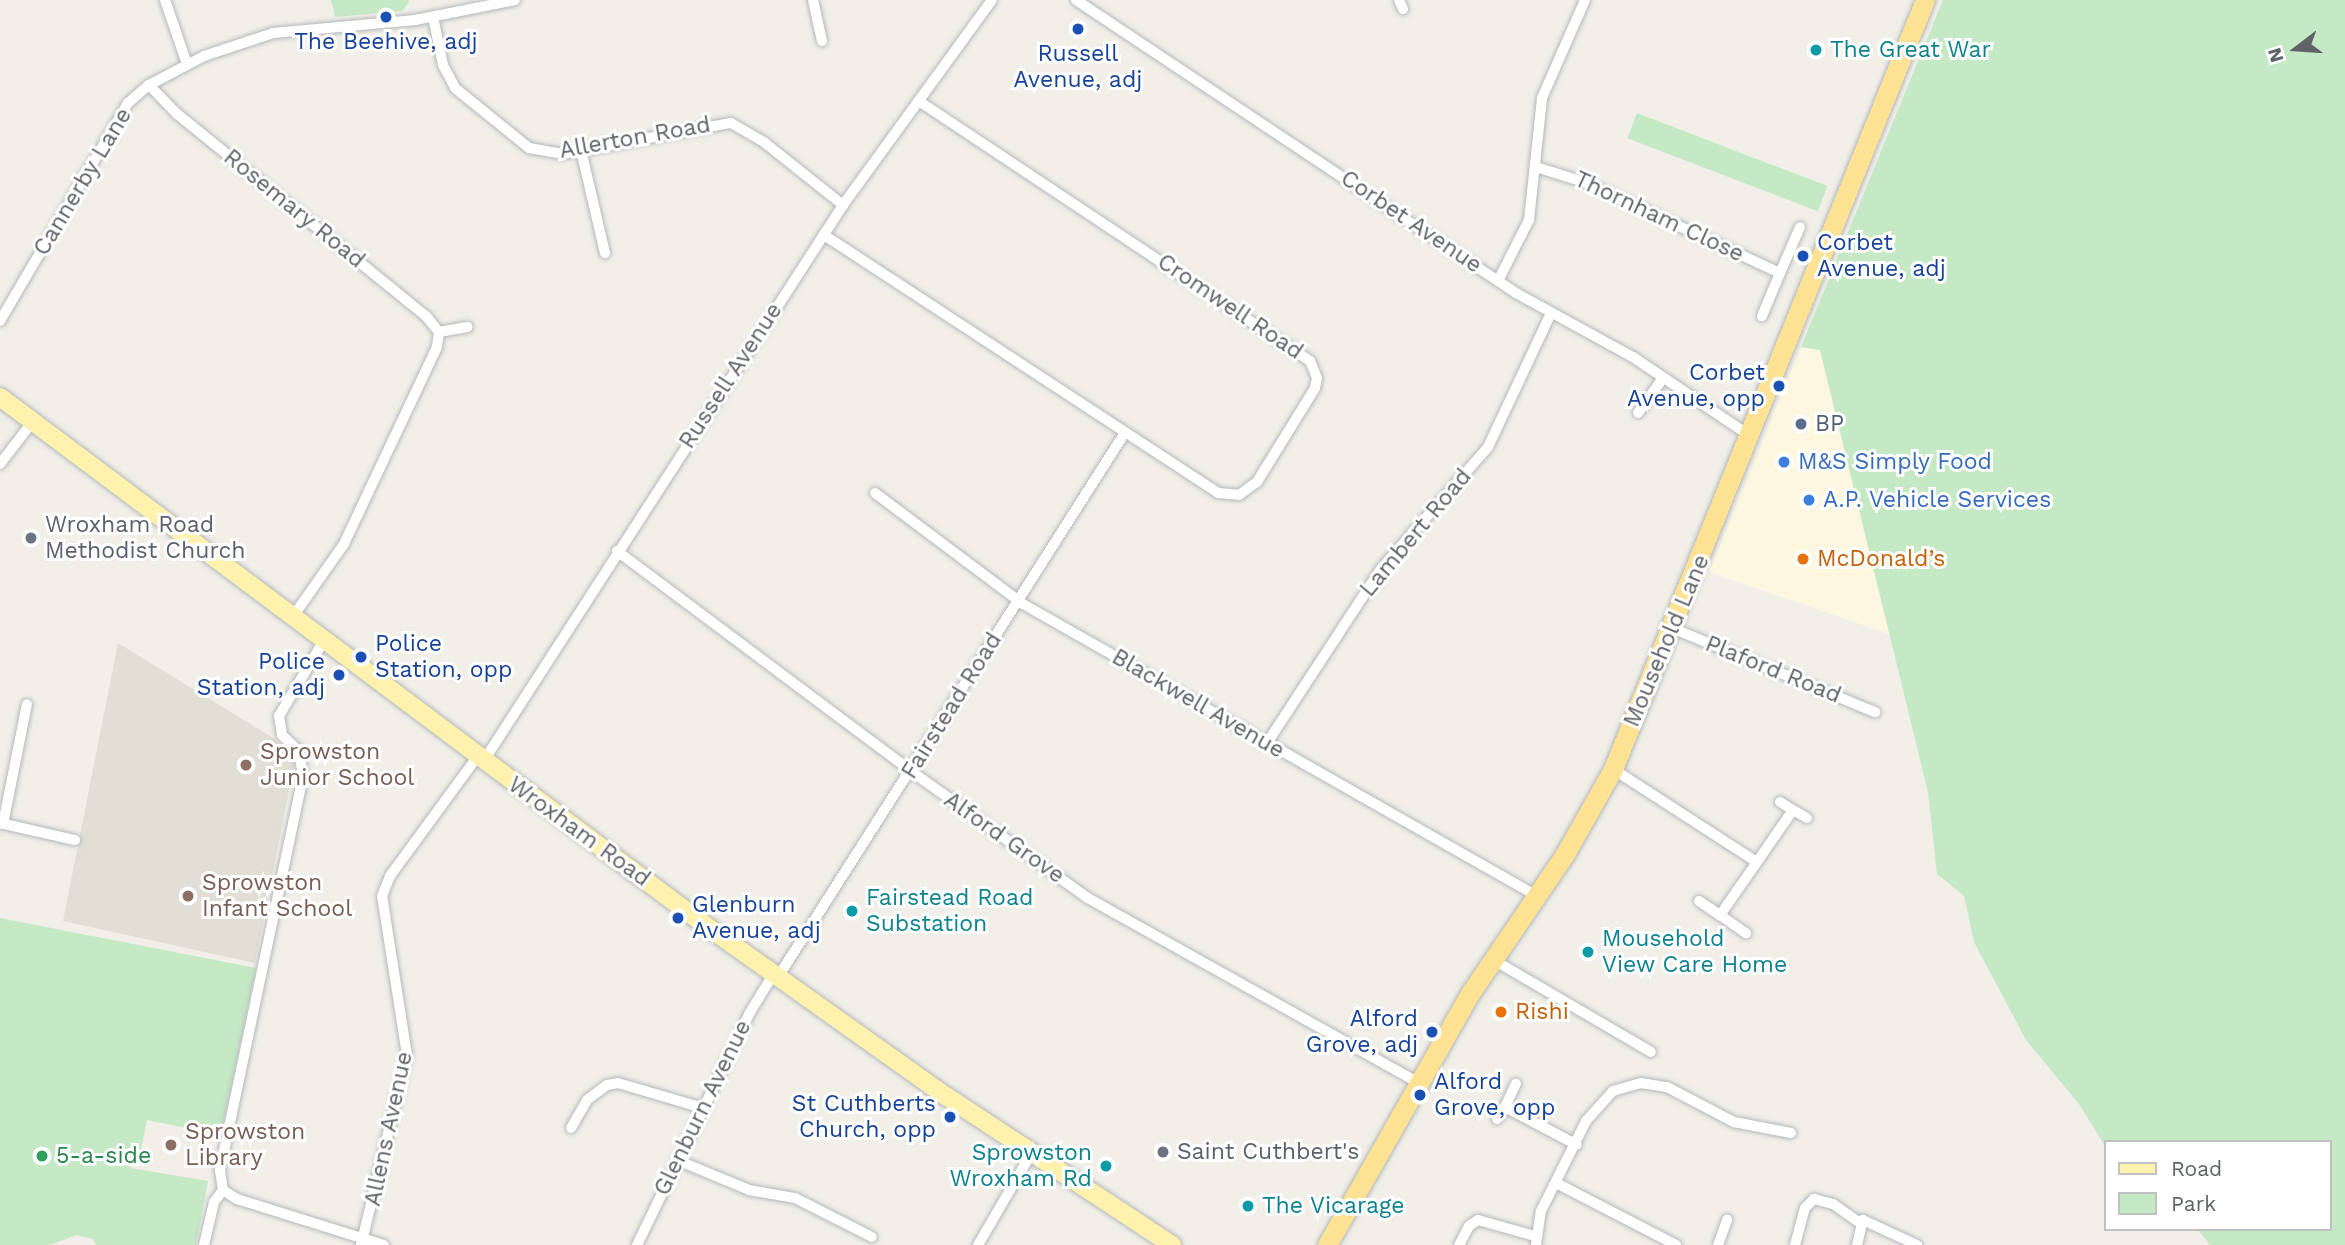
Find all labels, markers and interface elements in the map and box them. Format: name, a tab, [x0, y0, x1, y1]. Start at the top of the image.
marker: The Beehive, adj	[378, 9, 394, 25]
north arrow	[2261, 14, 2331, 84]
marker: Russell Avenue, adj	[1070, 21, 1086, 37]
place label: The Beehive, adj	[294, 28, 478, 56]
place label: The Great War	[1830, 36, 1991, 64]
place label: Russell Avenue, adj	[1014, 40, 1142, 94]
marker: The Great War	[1808, 42, 1824, 58]
text: N	[2262, 45, 2288, 65]
street label: Cannerby Lane	[28, 103, 138, 261]
street label: Allerton Road	[557, 111, 713, 165]
street label: Rosemary Road	[218, 143, 370, 275]
street label: Corbet Avenue	[1335, 164, 1487, 280]
street label: Thornham Close	[1570, 166, 1748, 268]
place label: Corbet Avenue, adj	[1817, 229, 1946, 283]
street label: Cromwell Road	[1152, 248, 1308, 366]
marker: Corbet Avenue, adj	[1795, 248, 1811, 264]
street label: Russell Avenue	[673, 297, 789, 455]
place label: Corbet Avenue, opp	[1627, 359, 1765, 413]
marker: Corbet Avenue, opp	[1771, 378, 1787, 394]
place label: BP	[1815, 410, 1844, 438]
marker: BP	[1793, 416, 1809, 432]
place label: M&S Simply Food	[1798, 448, 1993, 476]
marker: M&S Simply Food	[1776, 454, 1792, 470]
street label: Lambert Road	[1354, 463, 1478, 603]
place label: A.P. Vehicle Services	[1823, 486, 2052, 514]
marker: A.P. Vehicle Services	[1801, 492, 1817, 508]
place label: Wroxham Road Methodist Church	[45, 511, 246, 565]
marker: Wroxham Road Methodist Church	[23, 530, 39, 546]
place label: McDonald’s	[1817, 545, 1945, 573]
street label: Mousehold Lane	[1618, 551, 1716, 731]
marker: McDonald’s	[1795, 551, 1811, 567]
street label: Fairstead Road	[896, 628, 1008, 784]
place label: Police Station, opp	[375, 630, 512, 684]
street label: Plaford Road	[1701, 630, 1845, 710]
street label: Blackwell Avenue	[1106, 643, 1290, 765]
place label: Police Station, adj	[197, 648, 325, 702]
marker: Police Station, opp	[353, 649, 369, 665]
marker: Police Station, adj	[331, 667, 347, 683]
place label: Sprowston Junior School	[260, 738, 415, 792]
marker: Sprowston Junior School	[238, 757, 254, 773]
street label: Wroxham Road	[502, 771, 656, 893]
street label: Alford Grove	[938, 786, 1070, 890]
place label: Sprowston Infant School	[202, 869, 352, 923]
place label: Fairstead Road Substation	[866, 884, 1033, 938]
marker: Sprowston Infant School	[180, 888, 196, 904]
place label: Glenburn Avenue, adj	[692, 891, 821, 945]
marker: Fairstead Road Substation	[844, 903, 860, 919]
marker: Glenburn Avenue, adj	[670, 910, 686, 926]
place label: Mousehold View Care Home	[1602, 925, 1788, 979]
marker: Mousehold View Care Home	[1580, 944, 1596, 960]
place label: Rishi	[1515, 998, 1569, 1026]
marker: Rishi	[1493, 1004, 1509, 1020]
place label: Alford Grove, adj	[1306, 1005, 1418, 1059]
street label: Glenburn Avenue	[648, 1015, 758, 1201]
marker: Alford Grove, adj	[1424, 1024, 1440, 1040]
street label: Allens Avenue	[359, 1049, 419, 1209]
place label: Alford Grove, opp	[1434, 1068, 1555, 1122]
marker: Alford Grove, opp	[1412, 1087, 1428, 1103]
place label: St Cuthberts Church, opp	[792, 1090, 936, 1144]
marker: St Cuthberts Church, opp	[942, 1109, 958, 1125]
place label: Sprowston Library	[185, 1118, 305, 1172]
marker: Sprowston Library	[163, 1137, 179, 1153]
place label: Saint Cuthbert's	[1177, 1138, 1359, 1166]
place label: Sprowston Wroxham Rd	[950, 1139, 1092, 1193]
legend	[2104, 1140, 2331, 1231]
place label: 5-a-side	[56, 1142, 151, 1170]
marker: Saint Cuthbert's	[1155, 1144, 1171, 1160]
marker: 5-a-side	[34, 1148, 50, 1164]
text: Road	[2171, 1156, 2222, 1181]
marker: Sprowston Wroxham Rd	[1098, 1158, 1114, 1174]
text: Park	[2171, 1191, 2216, 1216]
place label: The Vicarage	[1262, 1192, 1405, 1220]
marker: The Vicarage	[1240, 1198, 1256, 1214]

